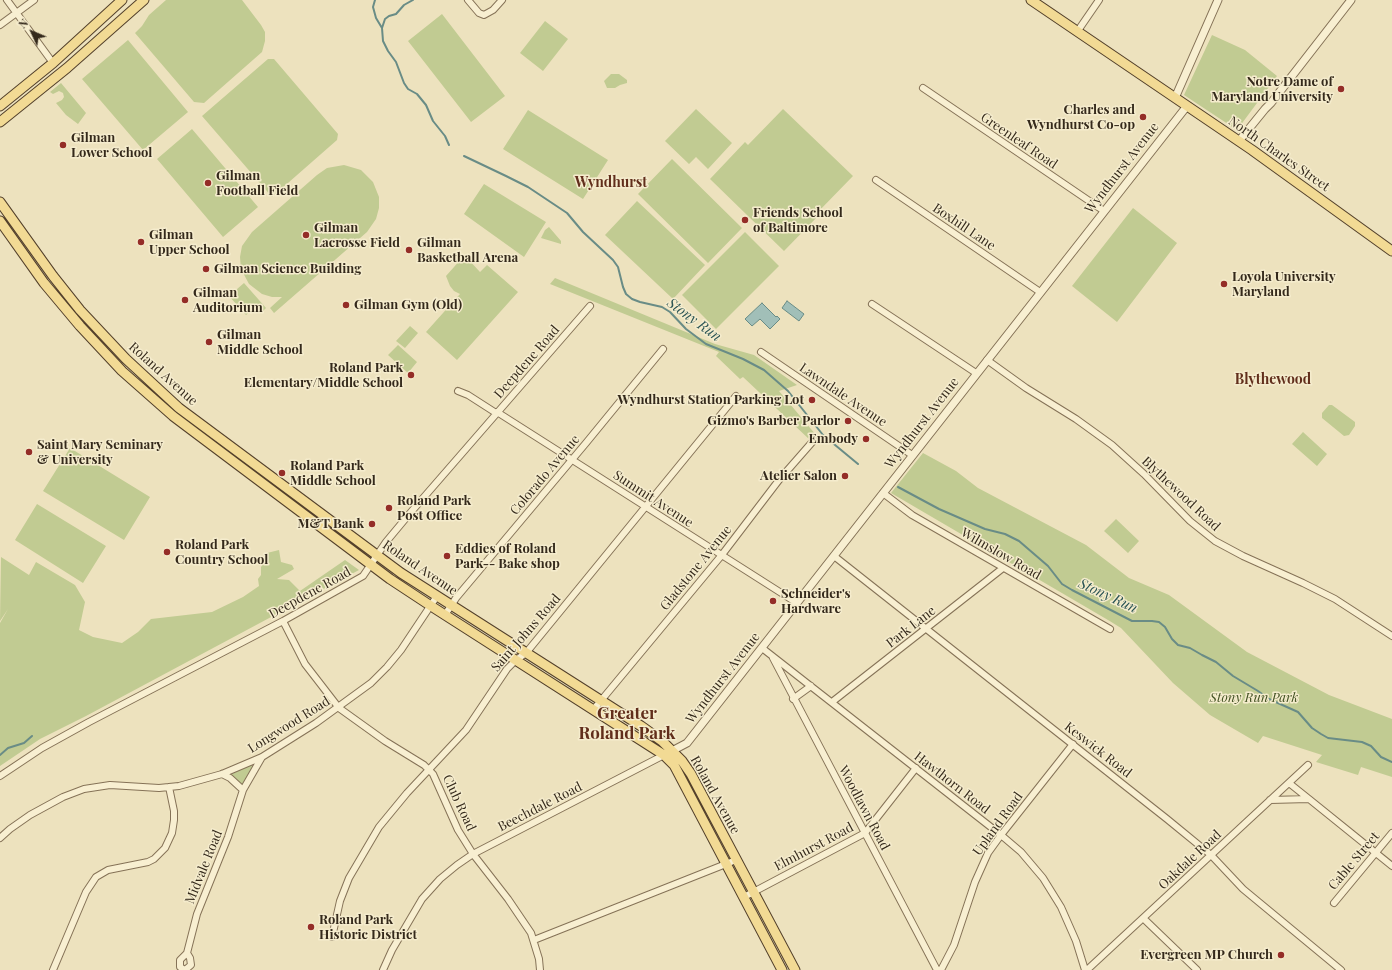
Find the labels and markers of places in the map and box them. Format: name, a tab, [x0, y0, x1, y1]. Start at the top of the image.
place label: Notre Dame of Maryland University	[1211, 74, 1333, 105]
marker: Notre Dame of Maryland University	[1336, 84, 1346, 94]
place label: Charles and Wyndhurst Co-op	[1027, 102, 1135, 133]
marker: Charles and Wyndhurst Co-op	[1138, 112, 1148, 122]
place label: Gilman Lower School	[71, 130, 152, 161]
marker: Gilman Lower School	[58, 140, 68, 150]
place label: Gilman Football Field	[216, 168, 298, 199]
marker: Gilman Football Field	[203, 178, 213, 188]
place label: Friends School of Baltimore	[753, 205, 843, 236]
marker: Friends School of Baltimore	[740, 215, 750, 225]
place label: Gilman Lacrosse Field	[314, 220, 400, 251]
place label: Gilman Upper School	[149, 227, 229, 258]
marker: Gilman Lacrosse Field	[301, 230, 311, 240]
place label: Gilman Basketball Arena	[417, 235, 518, 266]
marker: Gilman Upper School	[136, 237, 146, 247]
marker: Gilman Basketball Arena	[404, 245, 414, 255]
place label: Gilman Science Building	[214, 261, 361, 277]
marker: Gilman Science Building	[201, 264, 211, 274]
place label: Loyola University Maryland	[1232, 269, 1336, 300]
marker: Loyola University Maryland	[1219, 279, 1229, 289]
place label: Gilman Auditorium	[193, 285, 263, 316]
marker: Gilman Auditorium	[180, 295, 190, 305]
place label: Gilman Gym (Old)	[354, 297, 462, 313]
marker: Gilman Gym (Old)	[341, 300, 351, 310]
place label: Gilman Middle School	[217, 327, 303, 358]
marker: Gilman Middle School	[204, 337, 214, 347]
place label: Roland Park Elementary/Middle School	[244, 360, 403, 391]
marker: Roland Park Elementary/Middle School	[406, 370, 416, 380]
place label: Wyndhurst Station Parking Lot	[618, 392, 804, 408]
marker: Wyndhurst Station Parking Lot	[807, 395, 817, 405]
place label: Gizmo's Barber Parlor	[707, 413, 840, 429]
marker: Gizmo's Barber Parlor	[843, 416, 853, 426]
place label: Embody	[809, 431, 858, 447]
marker: Embody	[861, 434, 871, 444]
place label: Saint Mary Seminary & University	[37, 437, 163, 468]
marker: Saint Mary Seminary & University	[24, 447, 34, 457]
place label: Roland Park Middle School	[290, 458, 376, 489]
marker: Roland Park Middle School	[277, 468, 287, 478]
place label: Atelier Salon	[760, 468, 837, 484]
marker: Atelier Salon	[840, 471, 850, 481]
place label: Roland Park Post Office	[397, 493, 471, 524]
marker: Roland Park Post Office	[384, 503, 394, 513]
place label: M&T Bank	[298, 516, 364, 532]
marker: M&T Bank	[367, 519, 377, 529]
place label: Roland Park Country School	[175, 537, 268, 568]
place label: Eddies of Roland Park-- Bake shop	[455, 541, 560, 572]
marker: Roland Park Country School	[162, 547, 172, 557]
marker: Eddies of Roland Park-- Bake shop	[442, 551, 452, 561]
place label: Schneider's Hardware	[781, 586, 850, 617]
marker: Schneider's Hardware	[768, 596, 778, 606]
place label: Roland Park Historic District	[319, 912, 417, 943]
marker: Roland Park Historic District	[306, 922, 316, 932]
place label: Evergreen MP Church	[1140, 947, 1273, 963]
marker: Evergreen MP Church	[1276, 950, 1286, 960]

